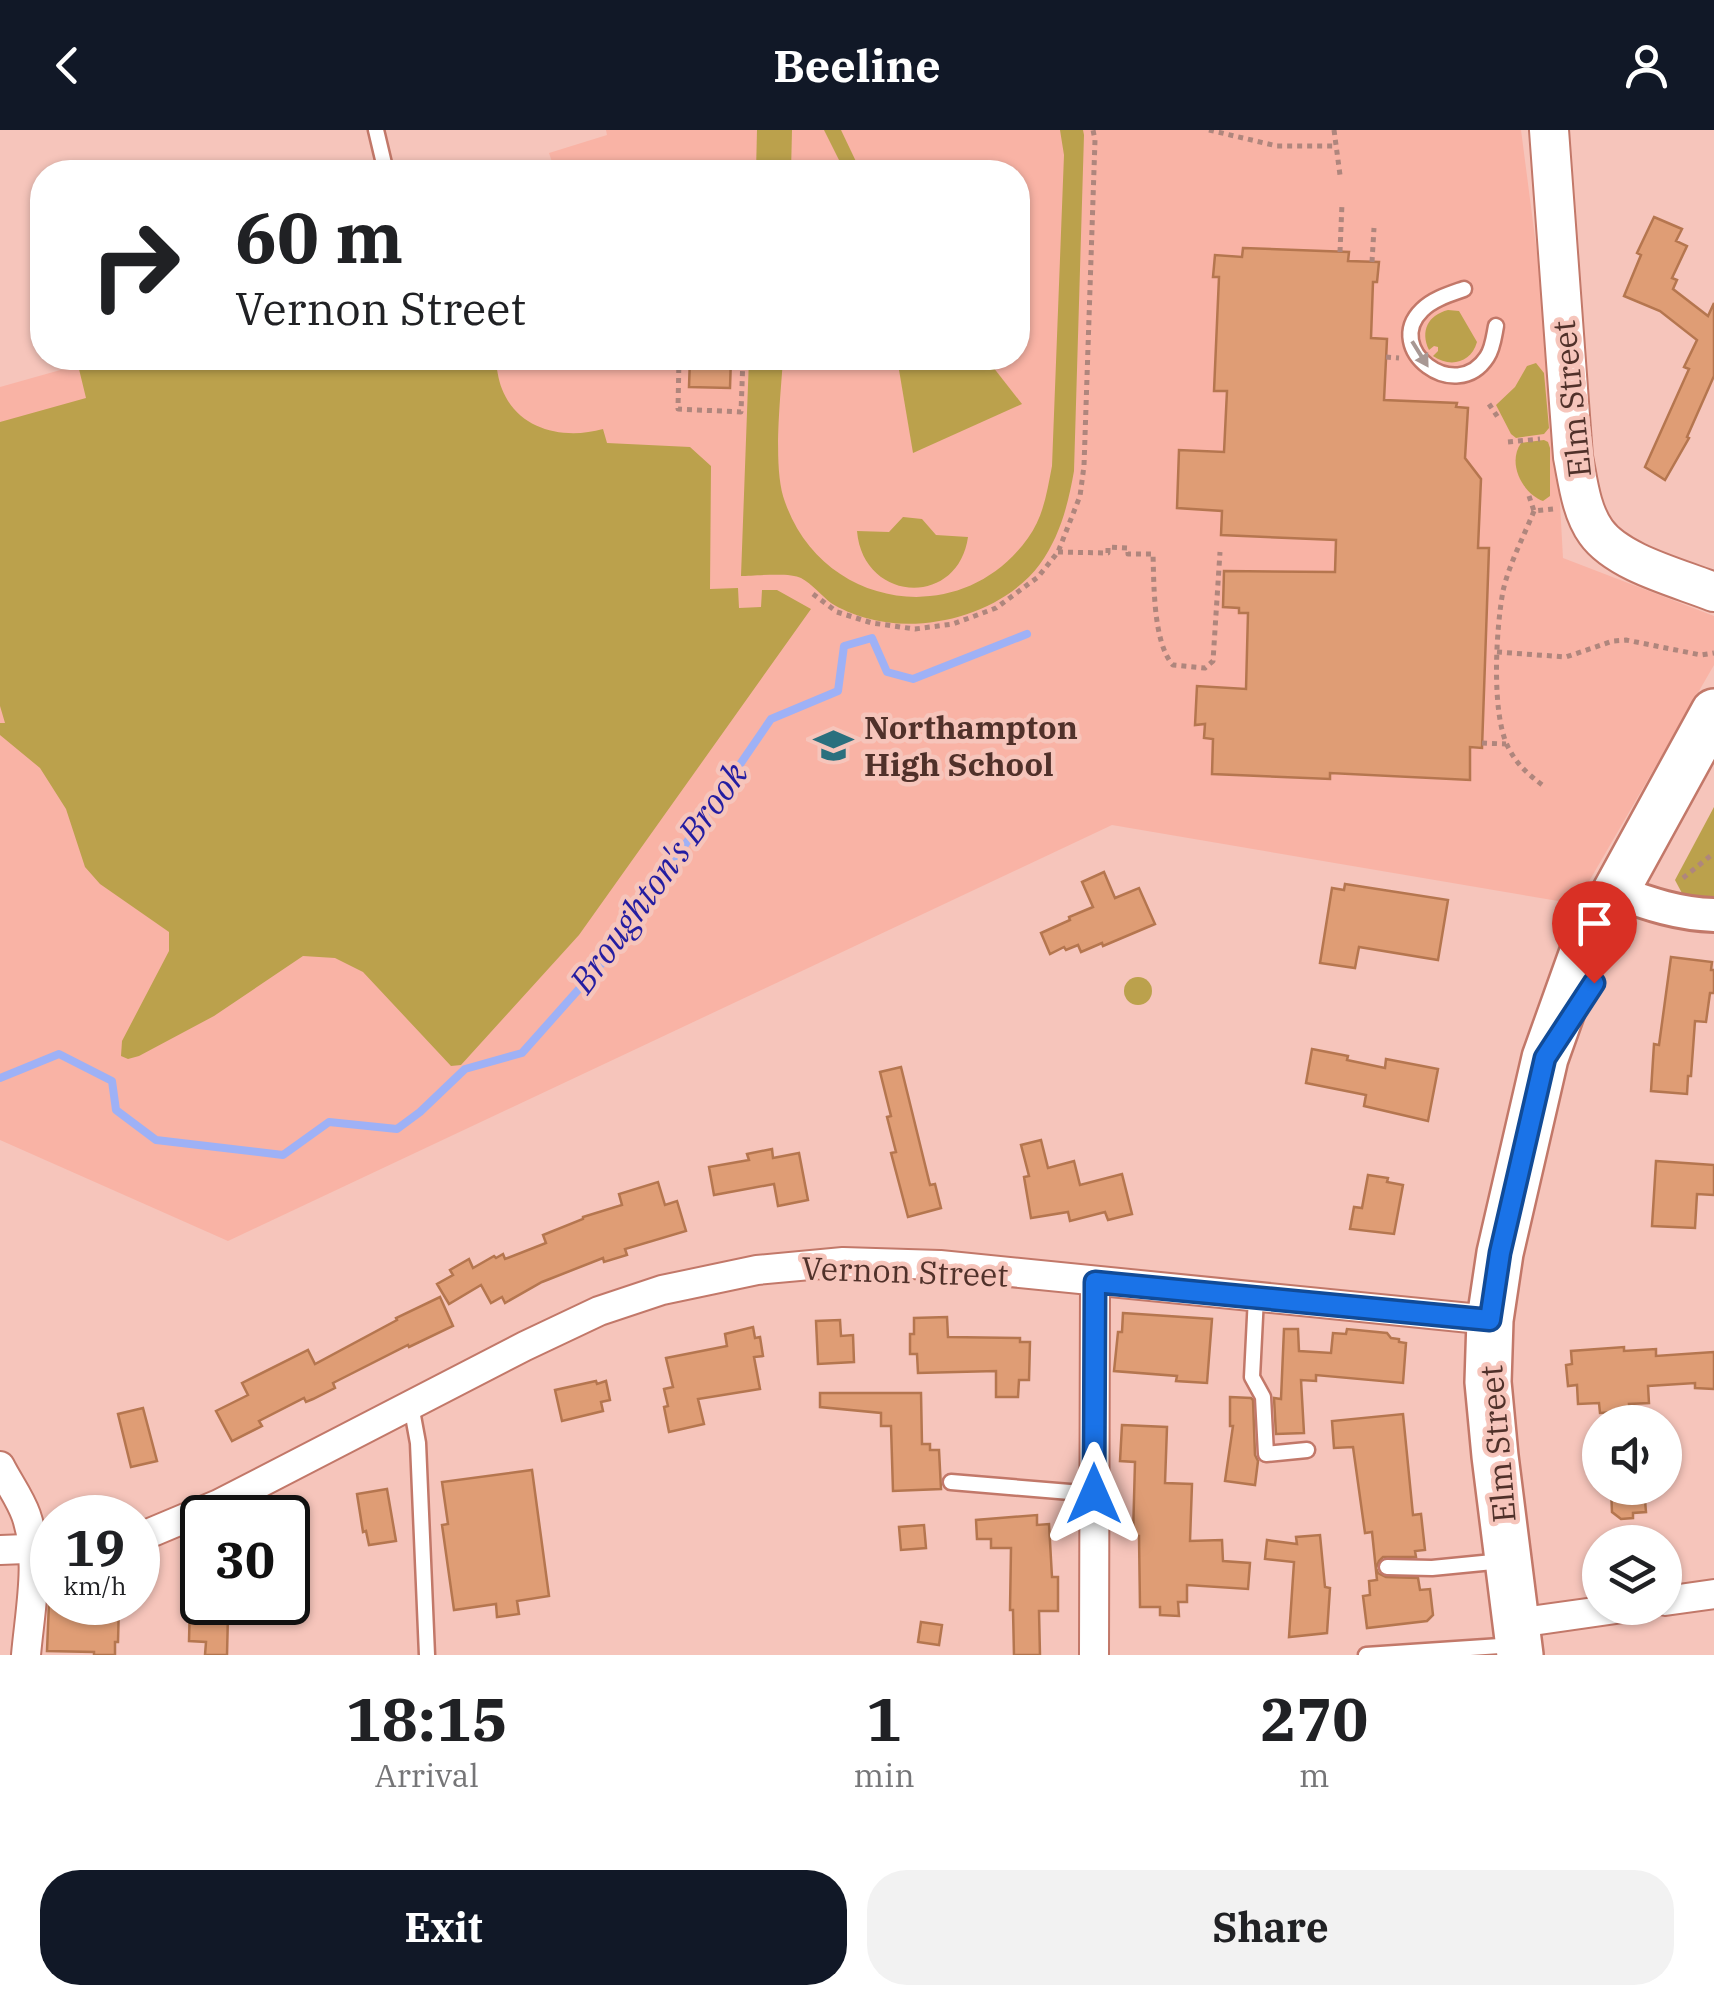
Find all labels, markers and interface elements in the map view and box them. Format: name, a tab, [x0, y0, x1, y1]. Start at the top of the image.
text: Beeline	[773, 36, 941, 94]
icon: back	[40, 38, 95, 93]
icon: person	[1619, 38, 1674, 93]
text: 60 m	[235, 191, 403, 282]
icon: right	[70, 200, 200, 330]
text: Vernon Street	[235, 279, 526, 337]
street label: Elm Street	[1542, 318, 1600, 480]
one-way arrow	[1410, 340, 1429, 367]
place label: Northampton High School	[864, 706, 1078, 785]
school or university icon: Northampton High School	[813, 724, 855, 766]
water label: Broughton's Brook	[558, 752, 758, 1002]
pin	[1552, 881, 1637, 984]
icon: arrive	[1567, 896, 1622, 951]
street label: Vernon Street	[801, 1246, 1009, 1296]
street label: Elm Street	[1469, 1364, 1525, 1524]
map controls	[1582, 1405, 1682, 1625]
button: sound	[1582, 1405, 1682, 1505]
position arrow	[1042, 1442, 1146, 1546]
speed limit sign: 30	[180, 1495, 310, 1625]
text: 19	[65, 1515, 125, 1580]
button: layers	[1582, 1525, 1682, 1625]
text: km/h	[63, 1569, 127, 1602]
text: 18:15	[346, 1679, 508, 1758]
text: 1	[866, 1679, 902, 1758]
text: 270	[1260, 1679, 1368, 1758]
text: Arrival	[375, 1754, 479, 1796]
text: min	[854, 1754, 915, 1796]
text: m	[1299, 1754, 1330, 1796]
button: Exit	[40, 1870, 847, 1985]
button: Share	[867, 1870, 1674, 1985]

